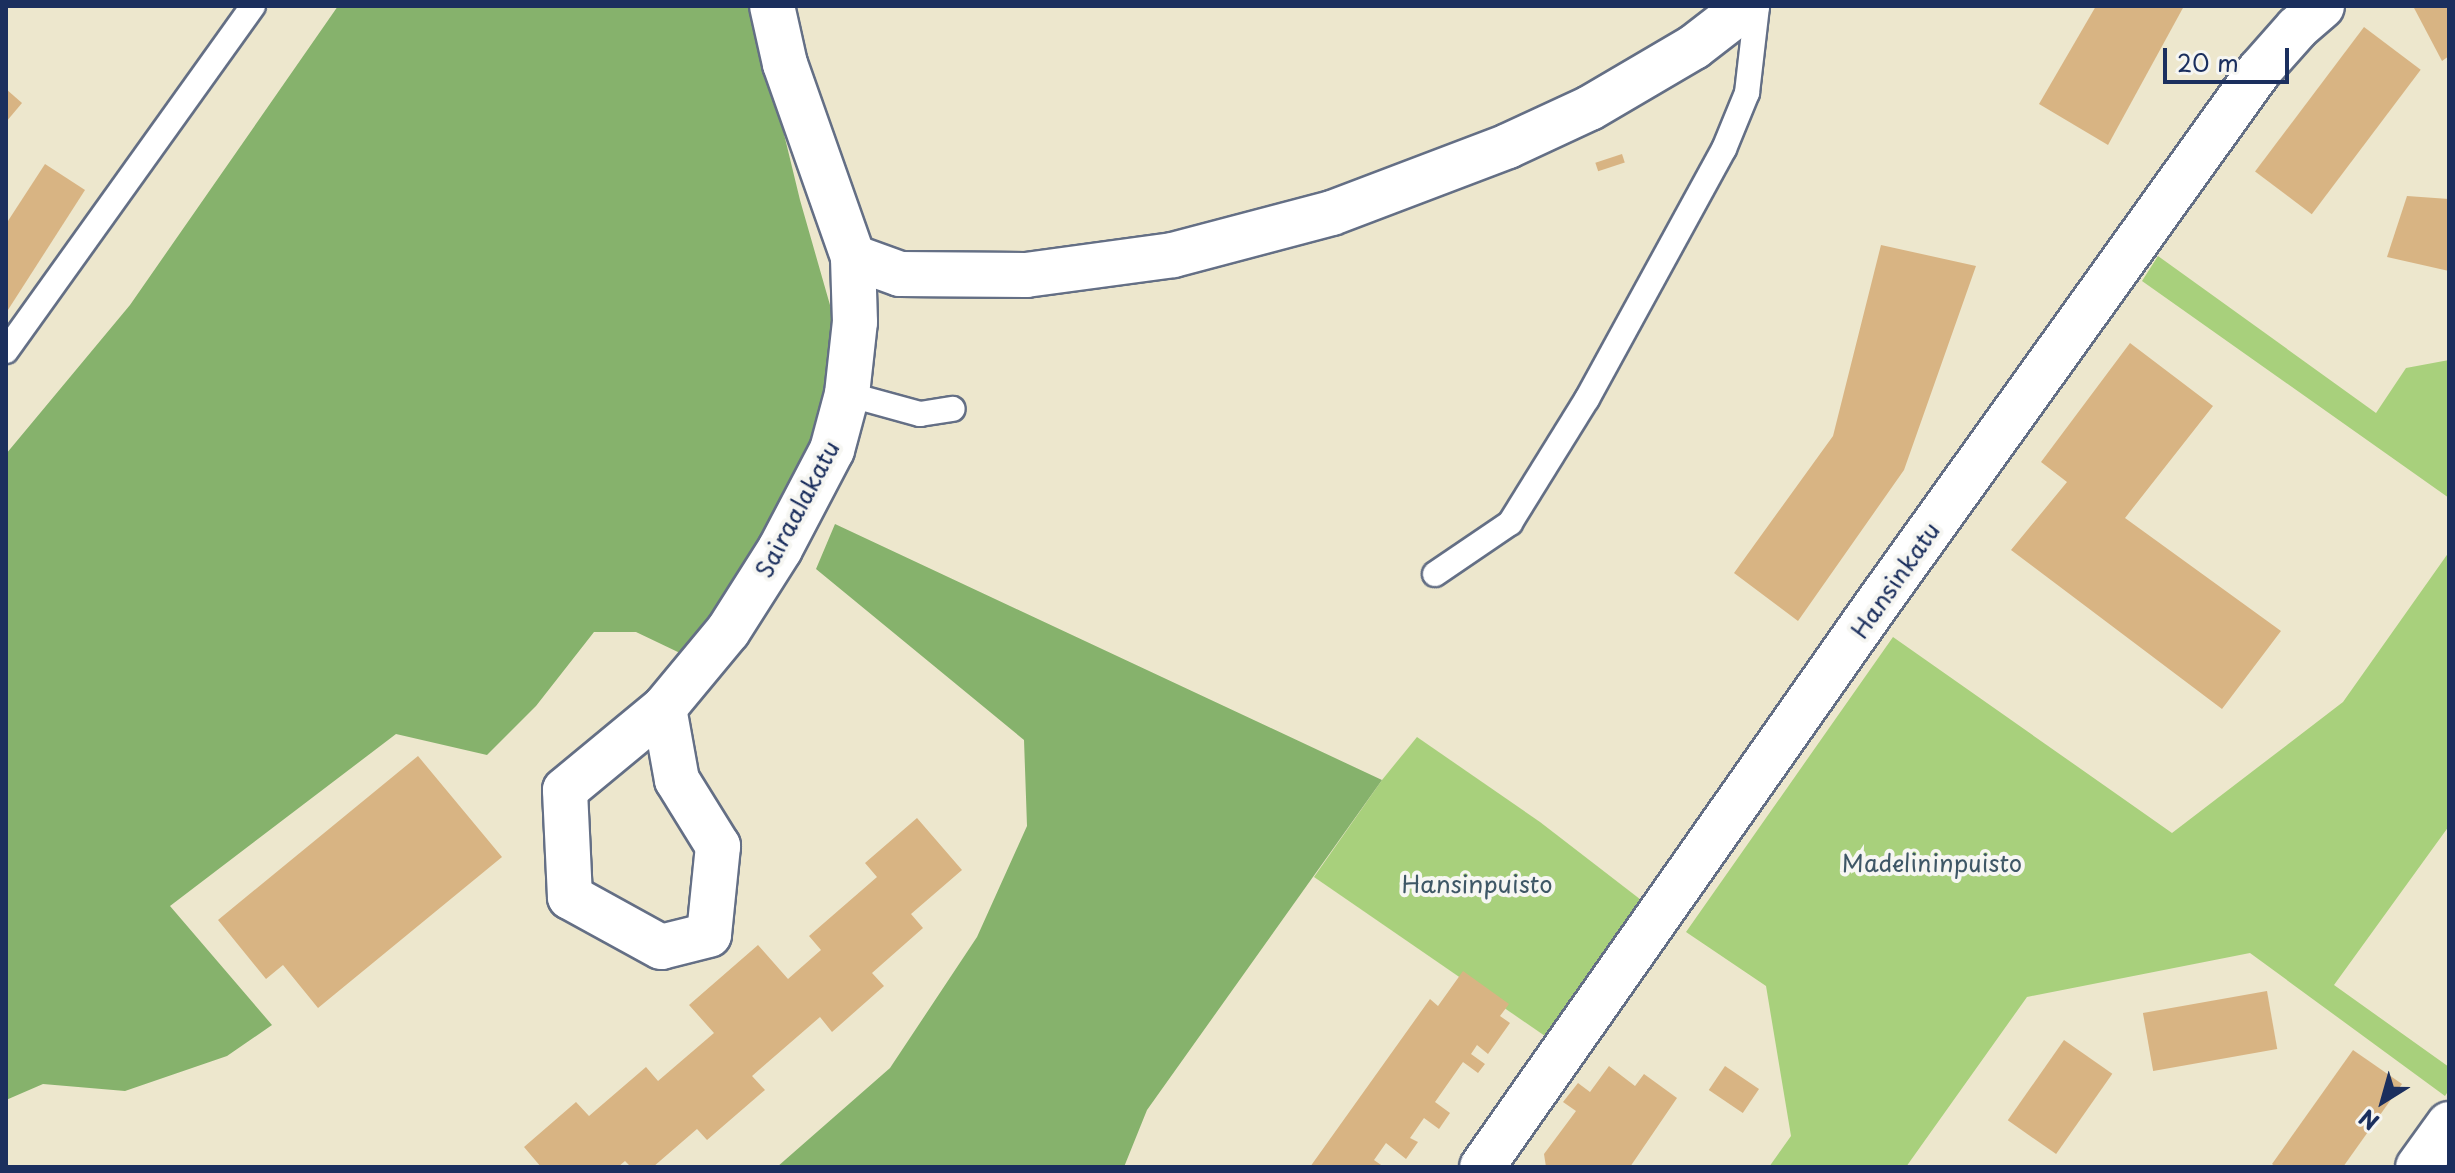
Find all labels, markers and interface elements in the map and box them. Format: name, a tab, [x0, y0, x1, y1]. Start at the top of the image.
scale bar	[2167, 32, 2293, 82]
text: 20 m	[2177, 44, 2239, 80]
street label: Sairaalakatu	[749, 436, 845, 582]
street label: Hansinkatu	[1844, 516, 1946, 644]
park label: Madelininpuisto	[1842, 849, 2022, 877]
park label: Hansinpuisto	[1401, 870, 1553, 898]
north arrow	[2343, 1061, 2423, 1141]
text: N	[2351, 1102, 2385, 1139]

